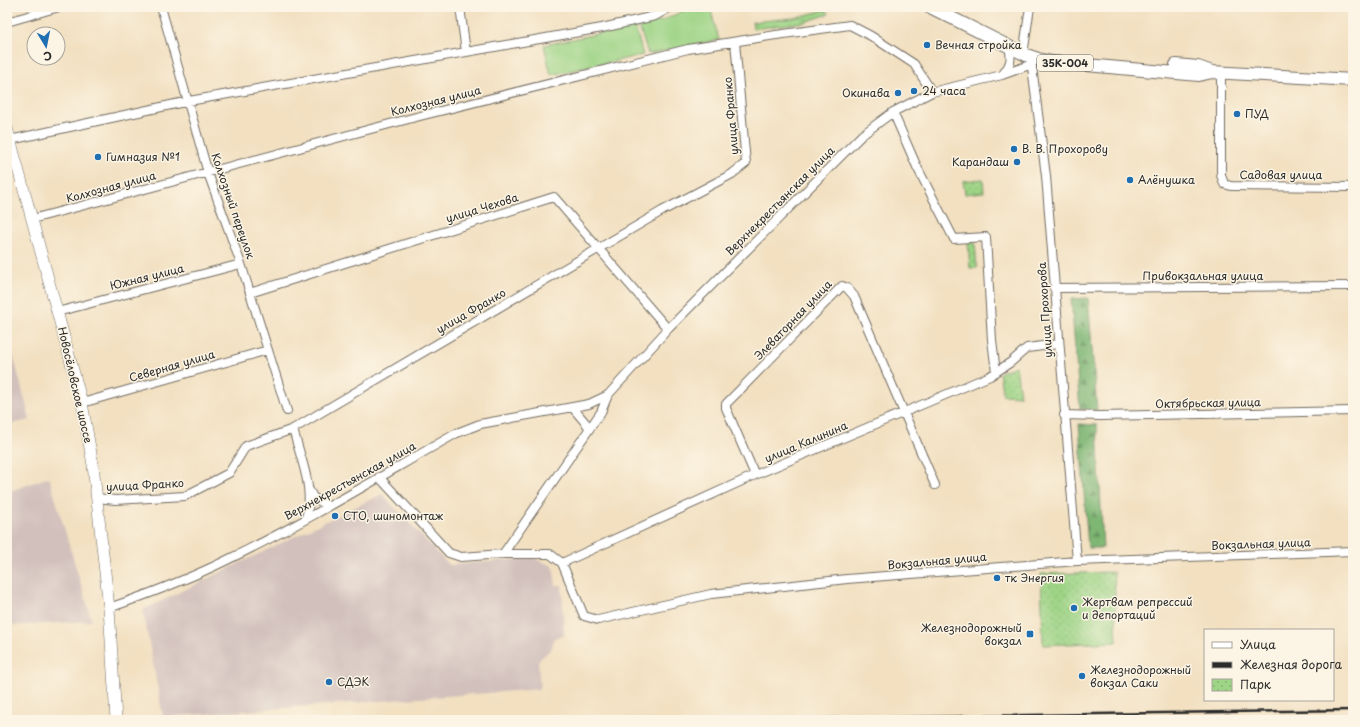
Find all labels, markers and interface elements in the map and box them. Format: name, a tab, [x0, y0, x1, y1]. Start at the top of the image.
north arrow	[26, 26, 66, 66]
place label: Вечная стройка	[935, 36, 1022, 53]
marker: Вечная стройка	[922, 40, 932, 50]
text: С	[42, 47, 53, 65]
road number: 35К-004	[1037, 55, 1093, 71]
street label: улица Франко	[719, 76, 742, 156]
street label: Колхозная улица	[389, 81, 483, 120]
place label: 24 часа	[922, 82, 966, 99]
place label: Окинава	[842, 84, 890, 101]
marker: 24 часа	[909, 86, 919, 96]
marker: Окинава	[893, 88, 903, 98]
place label: ПУД	[1245, 105, 1269, 122]
marker: ПУД	[1232, 109, 1242, 119]
place label: В. В. Прохорову	[1022, 140, 1108, 157]
street label: Верхнекрестьянская улица	[721, 142, 838, 259]
marker: В. В. Прохорову	[1009, 144, 1019, 154]
place label: Гимназия №1	[106, 148, 180, 165]
street label: Колхозный переулок	[207, 151, 260, 262]
marker: Гимназия №1	[93, 152, 103, 162]
place label: Карандаш	[952, 153, 1009, 170]
marker: Карандаш	[1012, 157, 1022, 167]
street label: Колхозная улица	[64, 166, 158, 207]
street label: Садовая улица	[1240, 166, 1322, 183]
place label: Алёнушка	[1138, 171, 1195, 188]
marker: Алёнушка	[1125, 175, 1135, 185]
street label: улица Чехова	[444, 188, 520, 227]
street label: Южная улица	[108, 259, 186, 294]
street label: улица Прохорова	[1033, 262, 1056, 358]
street label: Привокзальная улица	[1143, 267, 1264, 284]
street label: Элеваторная улица	[750, 276, 835, 364]
street label: улица Франко	[433, 284, 509, 337]
street label: Новосёловское шоссе	[54, 325, 97, 445]
street label: Северная улица	[127, 345, 217, 386]
street label: Октябрьская улица	[1155, 393, 1261, 412]
street label: улица Калинина	[762, 416, 850, 467]
street label: Верхнекрестьянская улица	[281, 437, 419, 524]
street label: улица Франко	[106, 474, 184, 495]
place label: СТО, шиномонтаж	[343, 507, 443, 524]
marker: СТО, шиномонтаж	[330, 511, 340, 521]
street label: Вокзальная улица	[1211, 533, 1311, 554]
street label: Вокзальная улица	[887, 548, 987, 573]
place label: тк Энергия	[1005, 569, 1064, 586]
marker: тк Энергия	[992, 573, 1002, 583]
place label: Жертвам репрессий и депортаций	[1082, 593, 1193, 623]
marker: Жертвам репрессий и депортаций	[1069, 603, 1079, 613]
place label: Железнодорожный вокзал	[921, 619, 1022, 649]
marker: Железнодорожный вокзал	[1025, 629, 1035, 639]
legend	[1204, 629, 1334, 701]
text: Улица	[1240, 635, 1276, 653]
text: Железная дорога	[1240, 655, 1343, 673]
place label: Железнодорожный вокзал Саки	[1090, 661, 1191, 691]
marker: Железнодорожный вокзал Саки	[1077, 671, 1087, 681]
place label: СДЭК	[337, 673, 370, 690]
text: Парк	[1240, 675, 1272, 693]
marker: СДЭК	[324, 677, 334, 687]

